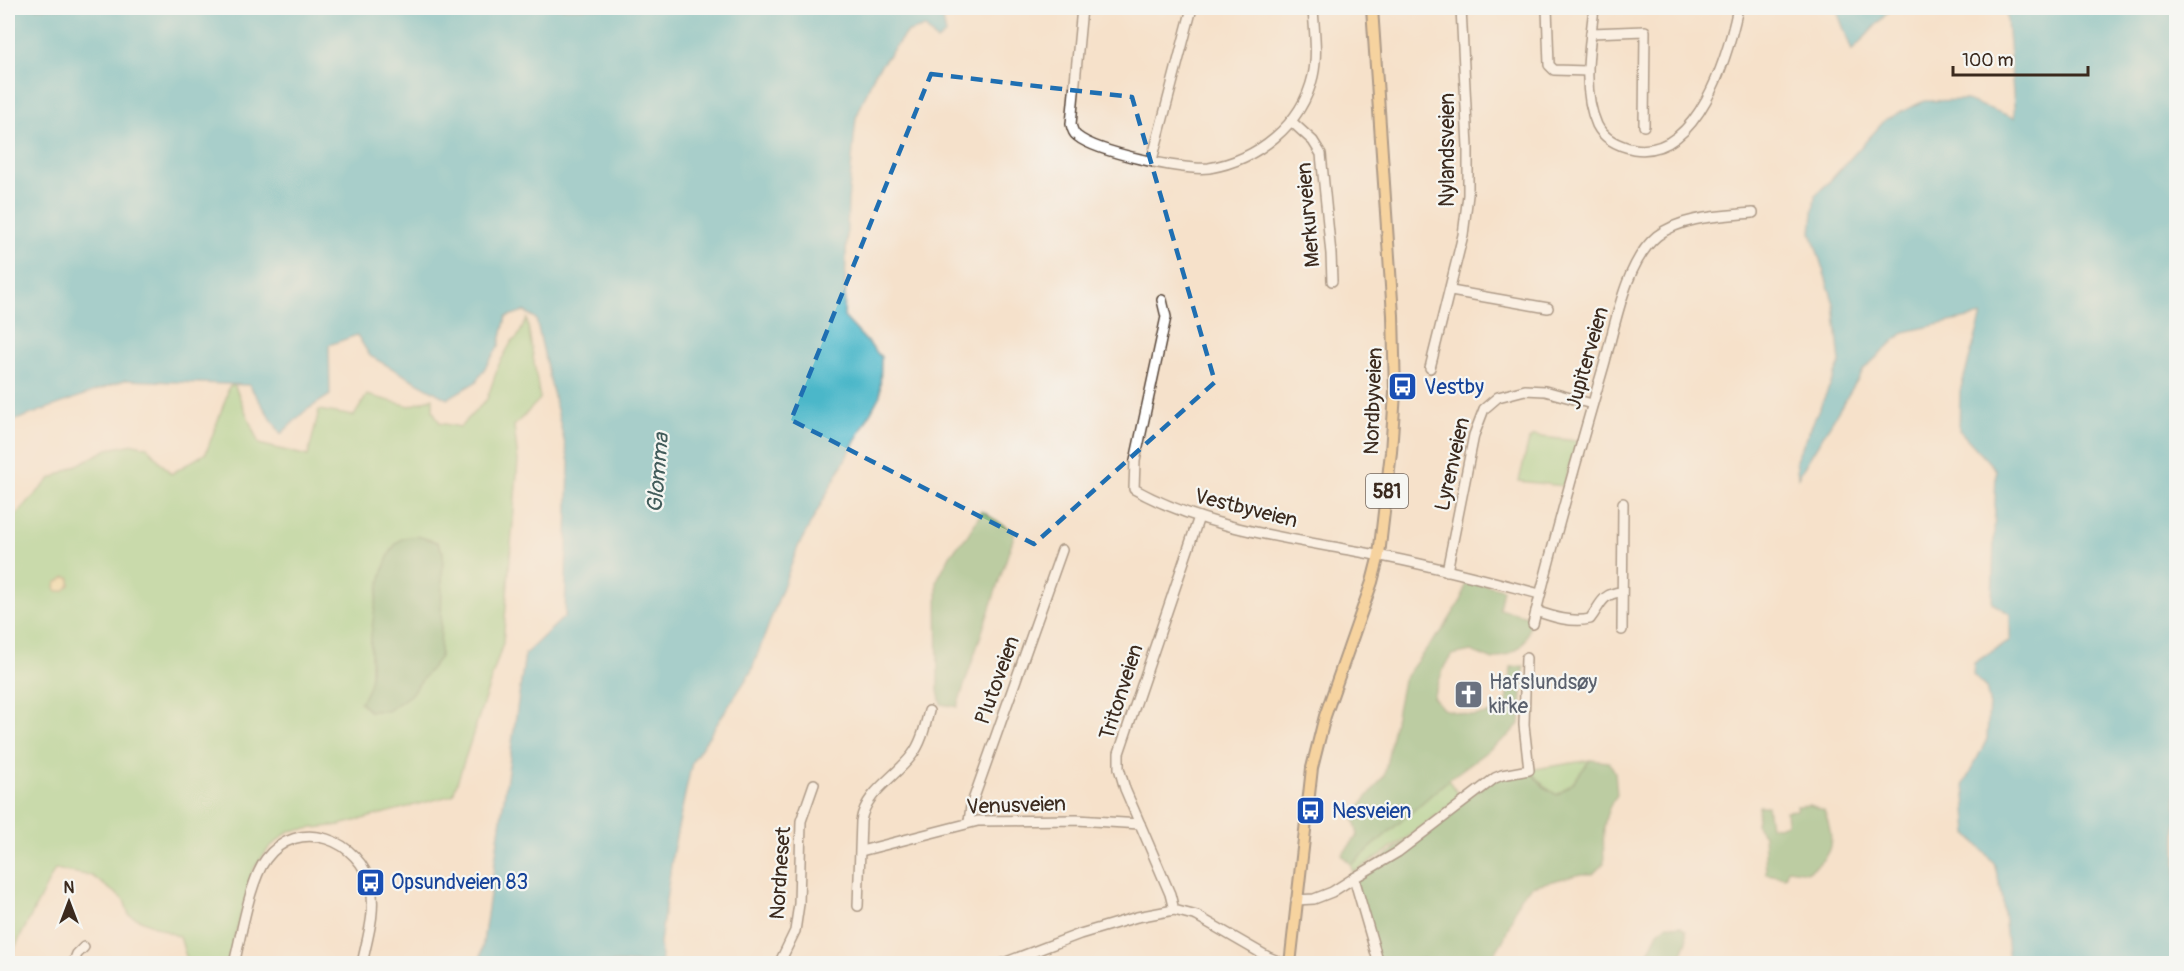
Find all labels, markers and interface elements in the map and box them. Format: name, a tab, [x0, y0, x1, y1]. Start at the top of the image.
scale bar	[1953, 39, 2088, 77]
text: 100 m	[1962, 49, 2014, 72]
street label: Nylandsveien	[1434, 93, 1461, 207]
street label: Merkurveien	[1290, 161, 1327, 269]
street label: Jupiterveien	[1560, 303, 1615, 413]
street label: Nordbyveien	[1358, 347, 1389, 455]
bus stop icon: Vestby	[1387, 371, 1419, 403]
place label: Vestby	[1424, 374, 1484, 401]
street label: Lyrenveien	[1429, 415, 1476, 513]
water label: Glomma	[641, 430, 676, 514]
road number: 581	[1366, 474, 1408, 508]
street label: Vestbyveien	[1191, 483, 1300, 534]
street label: Plutoveien	[969, 632, 1026, 728]
street label: Tritonveien	[1093, 641, 1150, 743]
place label: Hafslundsøy kirke	[1489, 669, 1597, 720]
church icon: Hafslundsøy kirke	[1452, 678, 1484, 710]
street label: Venusveien	[966, 790, 1066, 821]
bus stop icon: Nesveien	[1295, 795, 1327, 827]
place label: Nesveien	[1332, 798, 1411, 825]
street label: Nordneset	[764, 825, 797, 921]
bus stop icon: Opsundveien 83	[354, 866, 386, 898]
place label: Opsundveien 83	[391, 869, 528, 896]
north arrow	[39, 872, 99, 932]
text: N	[64, 878, 75, 898]

